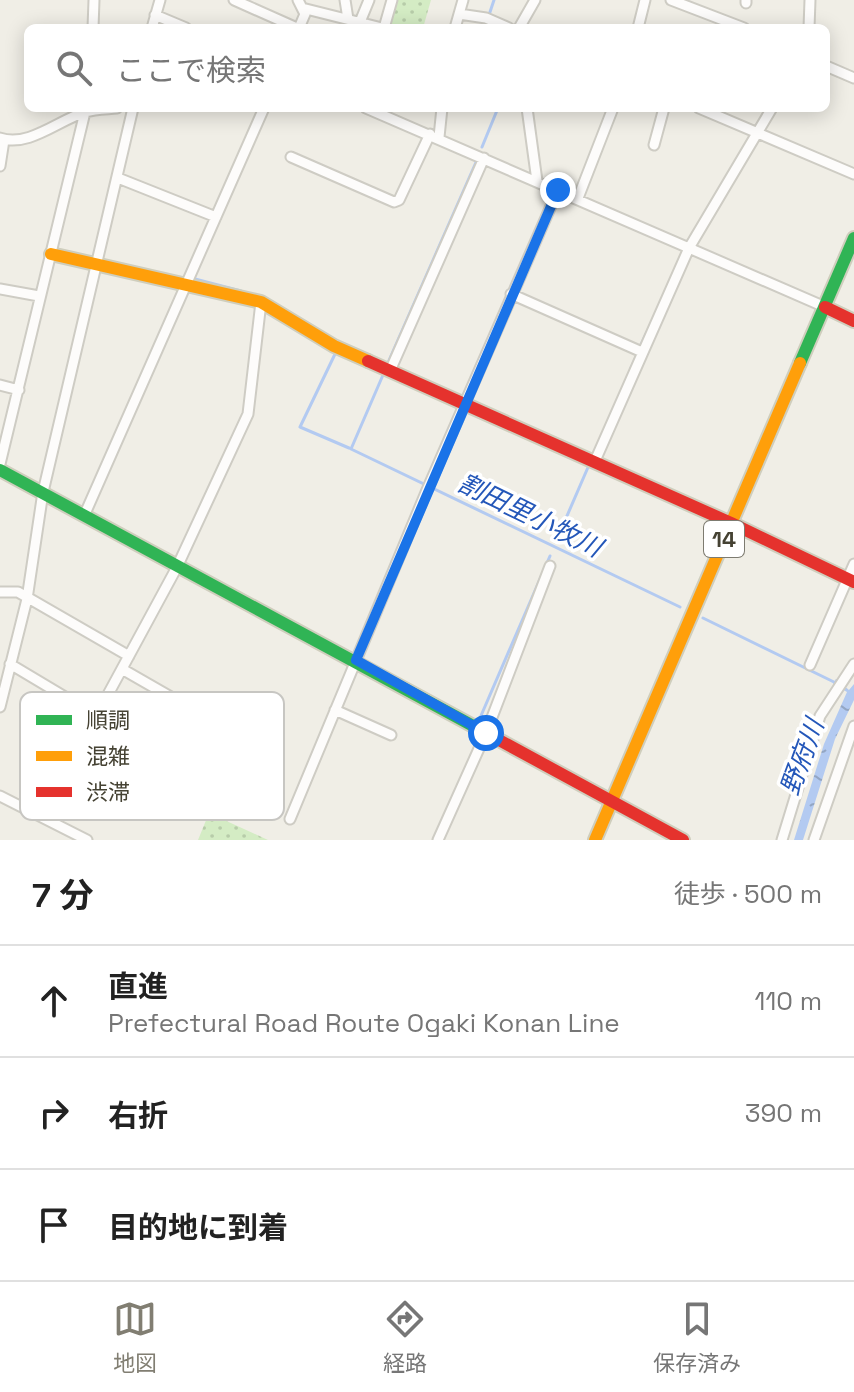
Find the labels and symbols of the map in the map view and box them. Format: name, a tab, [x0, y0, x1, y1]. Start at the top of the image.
route end	[540, 172, 576, 208]
water label: 割田里小牧川	[452, 466, 610, 566]
road number: 14	[704, 521, 744, 557]
legend	[20, 692, 284, 820]
text: 順調	[86, 706, 130, 734]
water label: 野府川	[773, 712, 832, 799]
route start	[468, 715, 504, 751]
text: 混雑	[86, 742, 130, 770]
text: 渋滞	[86, 778, 130, 806]

